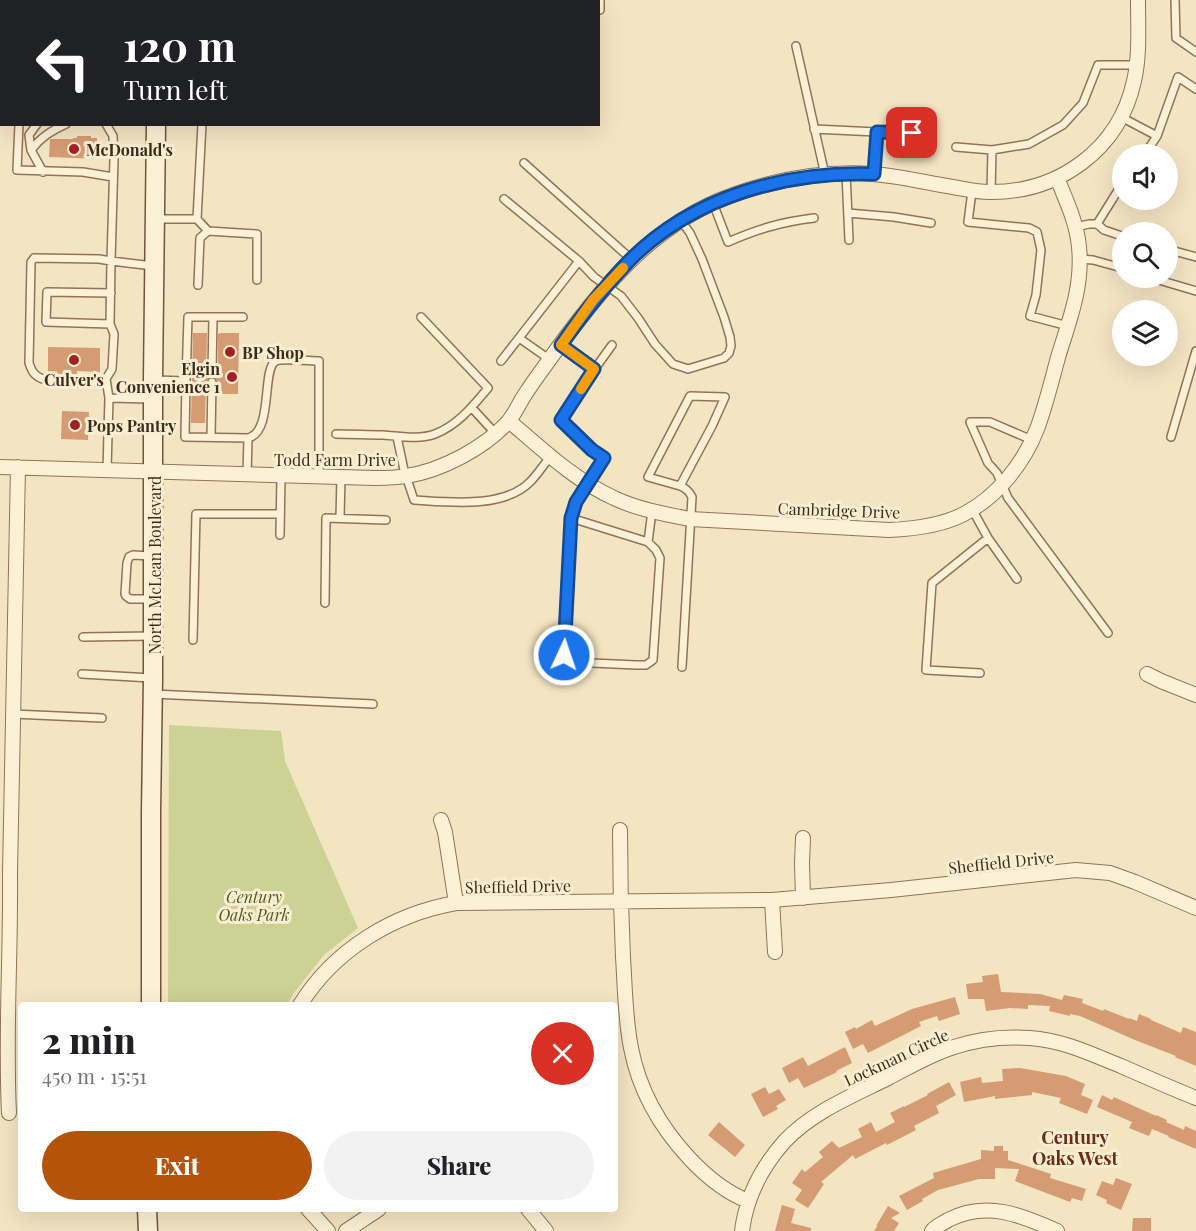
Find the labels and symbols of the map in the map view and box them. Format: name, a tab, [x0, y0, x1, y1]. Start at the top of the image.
pin	[886, 107, 937, 158]
place label: McDonald's	[86, 139, 173, 160]
marker: McDonald's	[67, 142, 81, 156]
place label: BP Shop	[242, 342, 304, 363]
marker: BP Shop	[223, 345, 237, 359]
marker: Culver's	[67, 353, 81, 367]
place label: Elgin Convenience 1	[116, 358, 220, 397]
place label: Culver's	[44, 369, 104, 390]
marker: Elgin Convenience 1	[225, 370, 239, 384]
place label: Pops Pantry	[87, 415, 177, 436]
marker: Pops Pantry	[68, 418, 82, 432]
street label: Todd Farm Drive	[274, 449, 396, 470]
street label: North McLean Boulevard	[144, 476, 165, 654]
street label: Cambridge Drive	[777, 497, 901, 523]
position arrow	[532, 623, 596, 687]
street label: Sheffield Drive	[947, 846, 1055, 878]
street label: Sheffield Drive	[465, 875, 571, 897]
park label: Century Oaks Park	[218, 886, 290, 925]
street label: Lockman Circle	[840, 1024, 952, 1090]
district label: Century Oaks West	[1032, 1125, 1119, 1170]

